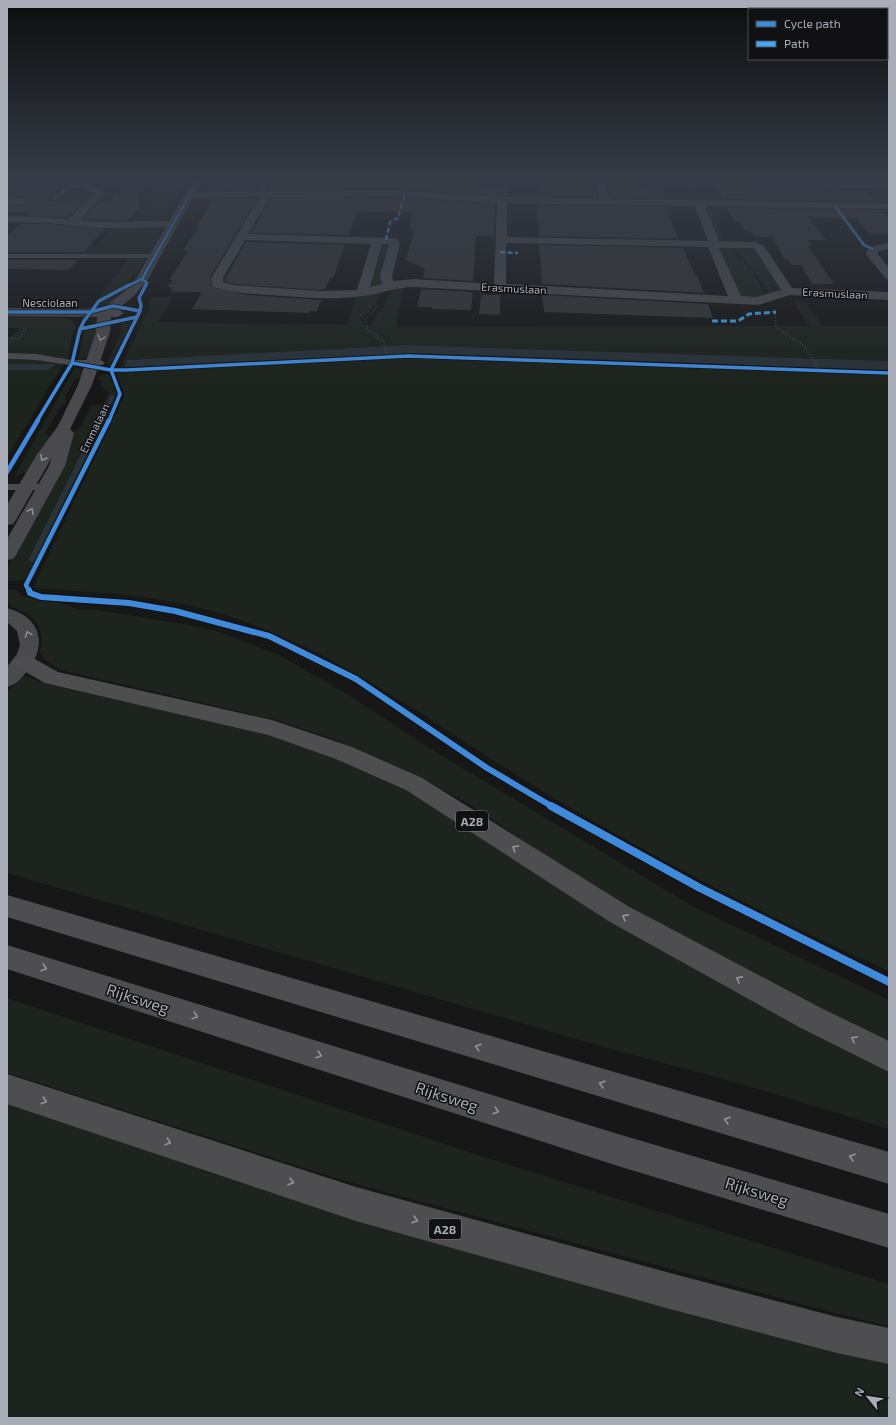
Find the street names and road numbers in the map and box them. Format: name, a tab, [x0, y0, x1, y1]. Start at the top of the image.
street label: Erasmuslaan	[481, 280, 547, 296]
street label: Erasmuslaan	[802, 285, 868, 301]
street label: Nesciolaan	[22, 296, 78, 309]
street label: Emmalaan	[76, 401, 112, 455]
road number: A28	[456, 811, 488, 831]
street label: Rijksweg	[104, 979, 172, 1018]
street label: Rijksweg	[413, 1077, 481, 1116]
street label: Rijksweg	[723, 1172, 791, 1211]
road number: A28	[429, 1219, 461, 1239]

